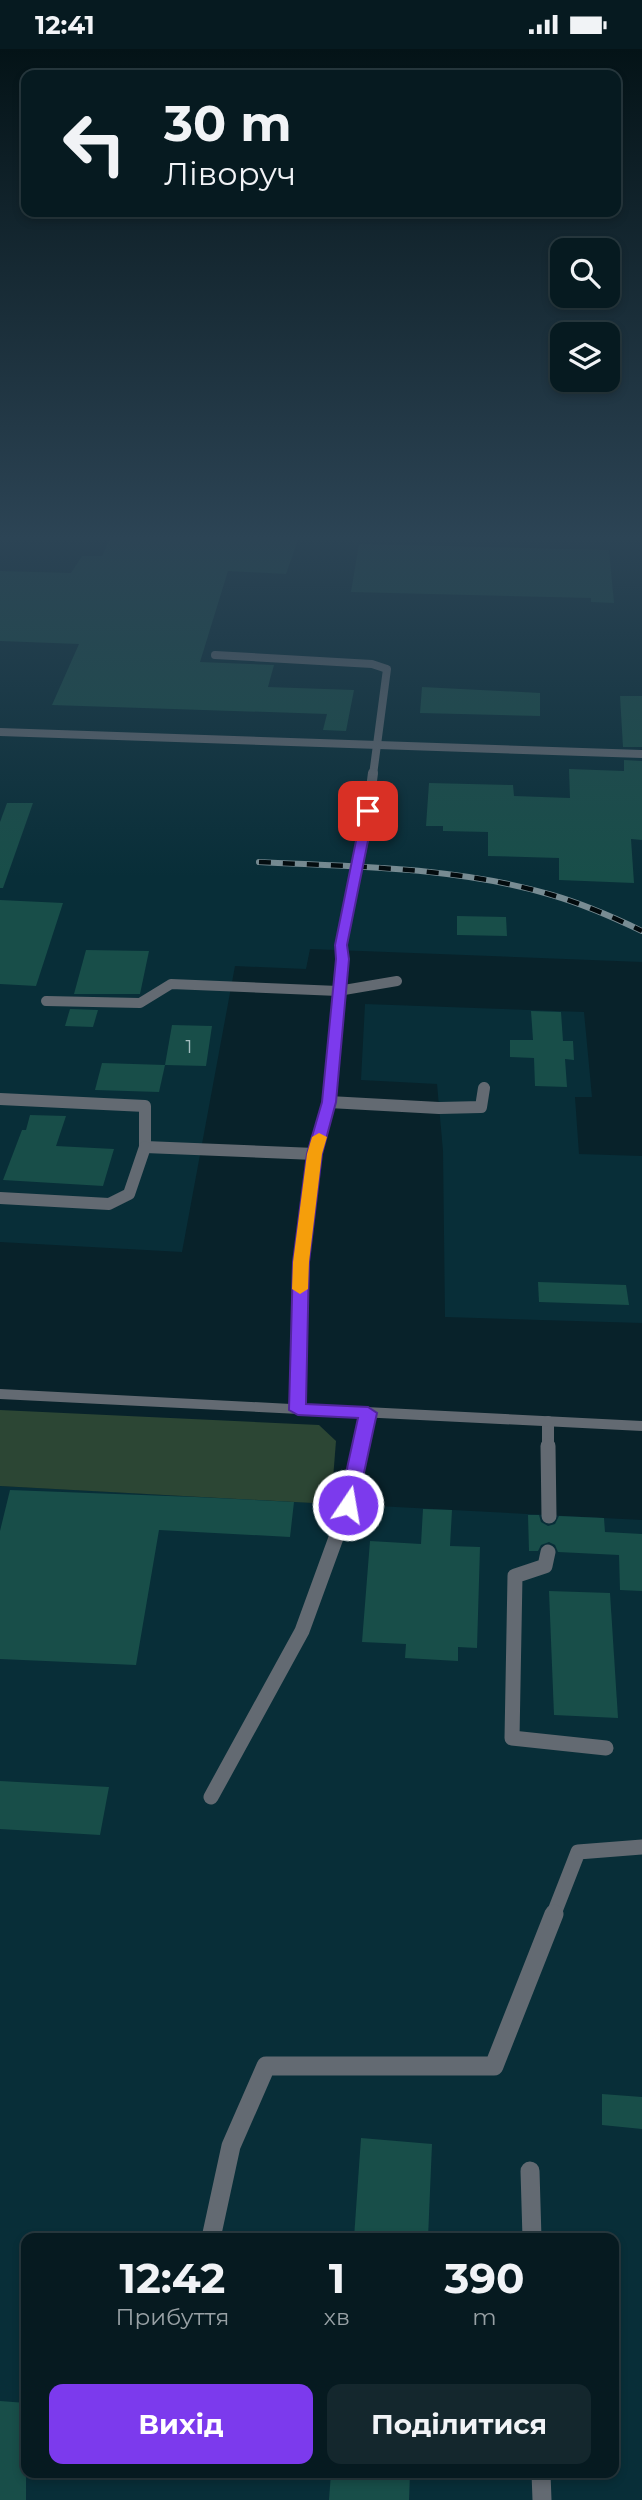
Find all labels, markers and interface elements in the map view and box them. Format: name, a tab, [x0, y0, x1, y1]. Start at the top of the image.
text: 12:41	[35, 9, 95, 41]
text: 30 m	[164, 94, 292, 153]
icon: left	[49, 98, 140, 189]
text: Ліворуч	[164, 154, 296, 193]
map controls	[550, 238, 620, 392]
button: search	[550, 238, 620, 308]
button: layers	[550, 322, 620, 392]
pin	[338, 781, 398, 841]
icon: arrive	[349, 792, 387, 830]
house number: 1	[186, 1035, 192, 1058]
position arrow	[311, 1468, 385, 1542]
text: 12:42	[119, 2252, 225, 2304]
text: 1	[329, 2252, 345, 2304]
text: 390	[444, 2252, 525, 2304]
text: Прибуття	[115, 2303, 229, 2331]
text: хв	[324, 2303, 350, 2331]
text: m	[472, 2303, 497, 2331]
button: Вихід	[49, 2384, 313, 2464]
button: Поділитися	[327, 2384, 591, 2464]

